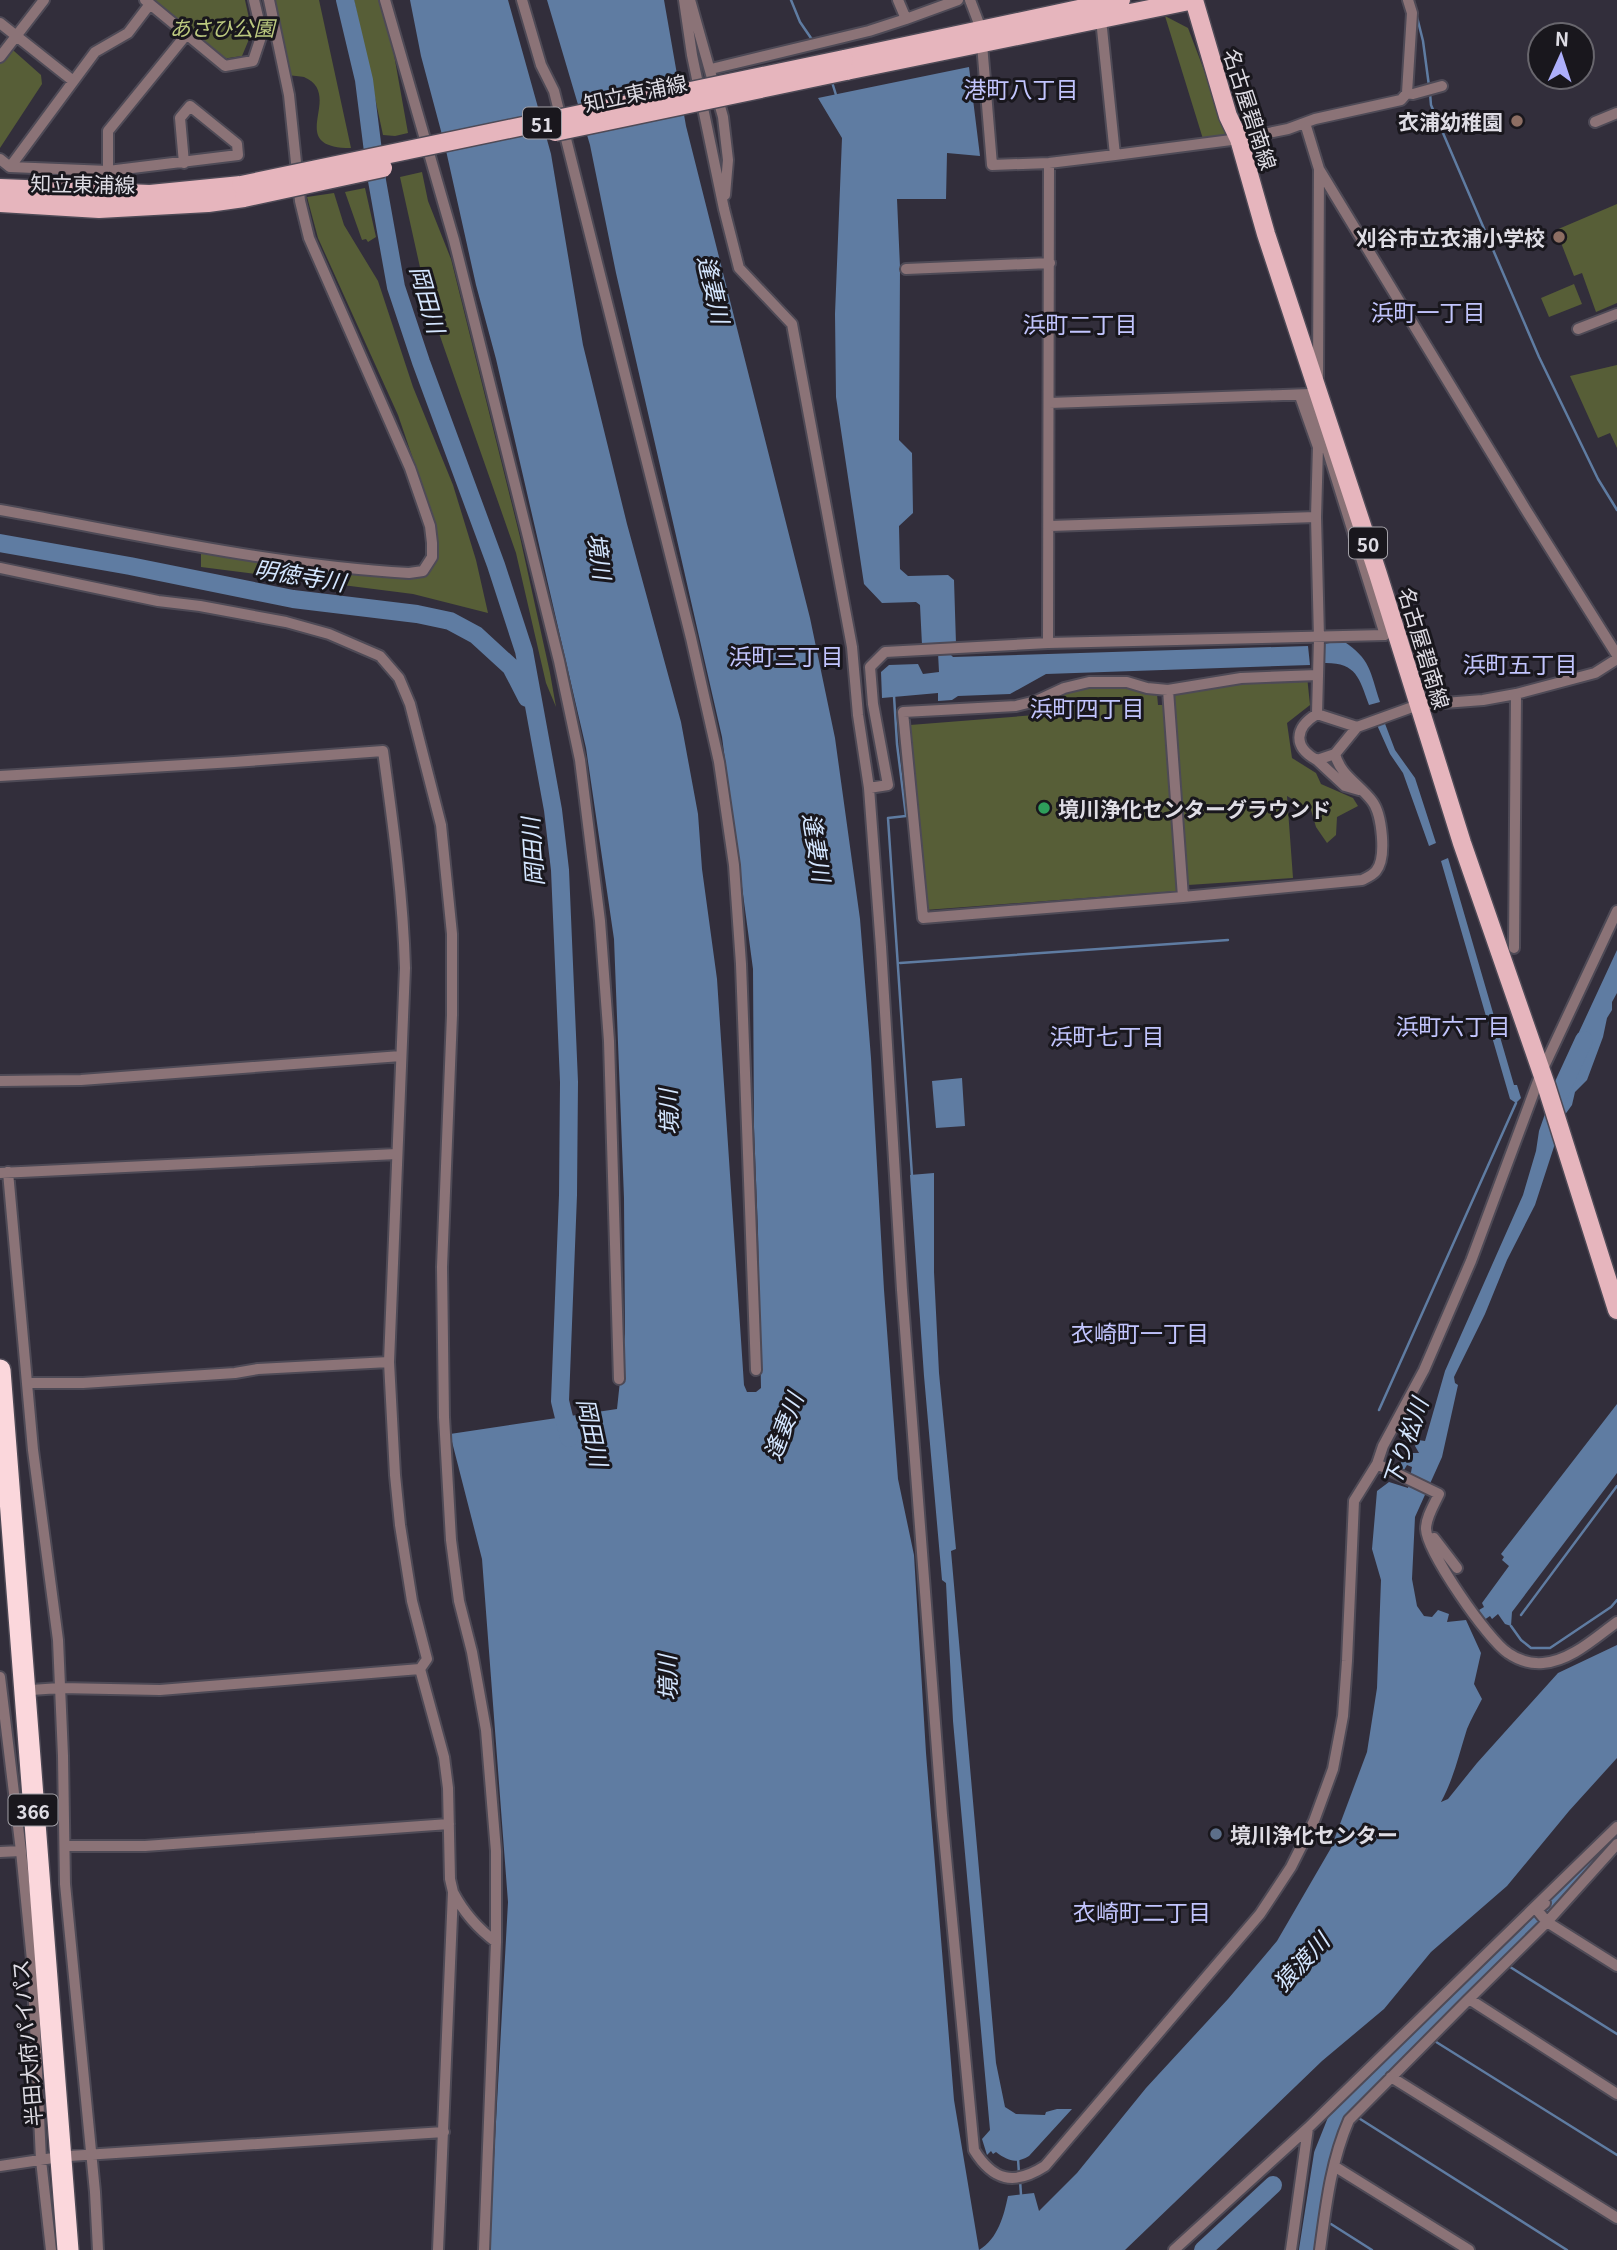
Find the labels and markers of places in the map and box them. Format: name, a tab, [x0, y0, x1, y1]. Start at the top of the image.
place label: 衣浦幼稚園	[1398, 106, 1503, 136]
marker: 衣浦幼稚園	[1509, 113, 1525, 129]
place label: 刈谷市立衣浦小学校	[1356, 222, 1545, 252]
marker: 刈谷市立衣浦小学校	[1551, 229, 1567, 245]
place label: 境川浄化センターグラウンド	[1058, 793, 1331, 823]
marker: 境川浄化センターグラウンド	[1036, 800, 1052, 816]
place label: 境川浄化センター	[1230, 1819, 1398, 1849]
marker: 境川浄化センター	[1208, 1826, 1224, 1842]

